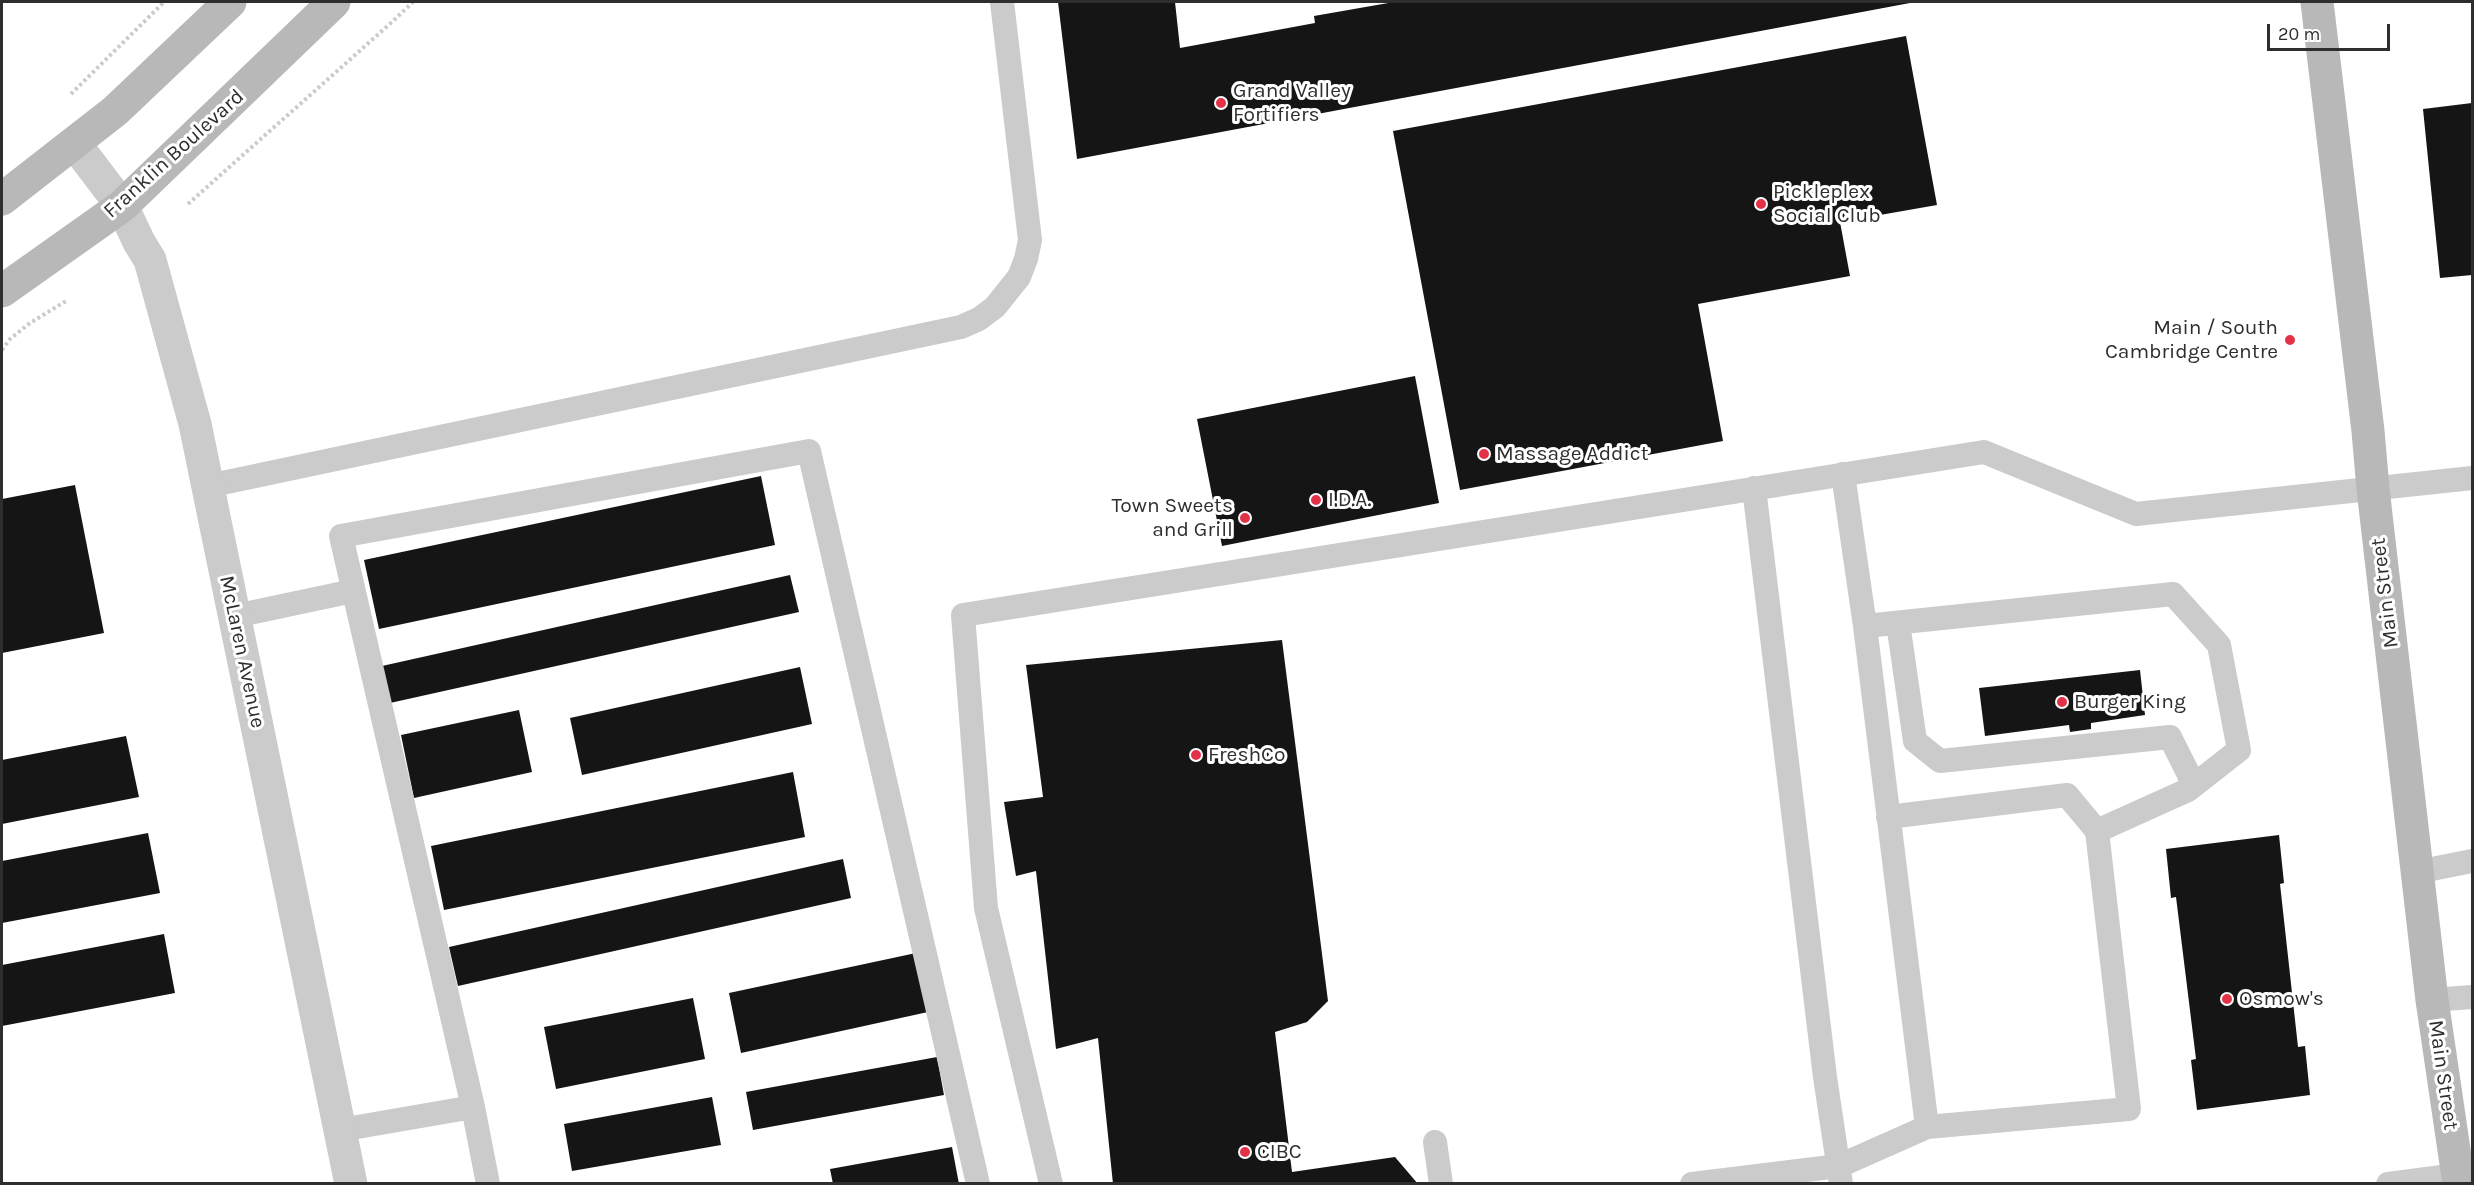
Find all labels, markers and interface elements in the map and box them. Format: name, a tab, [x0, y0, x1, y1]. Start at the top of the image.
scale bar	[2270, 12, 2393, 50]
text: 20 m	[2278, 23, 2320, 45]
place label: Grand Valley Fortifiers	[1233, 78, 1351, 128]
street label: Franklin Boulevard	[98, 84, 250, 224]
marker: Grand Valley Fortifiers	[1214, 96, 1228, 110]
place label: Pickleplex Social Club	[1773, 179, 1881, 229]
marker: Pickleplex Social Club	[1754, 197, 1768, 211]
place label: Main / South Cambridge Centre	[2105, 315, 2278, 365]
marker: Main / South Cambridge Centre	[2283, 333, 2297, 347]
place label: Massage Addict	[1496, 441, 1649, 467]
marker: Massage Addict	[1477, 447, 1491, 461]
place label: I.D.A.	[1328, 487, 1371, 513]
place label: Town Sweets and Grill	[1111, 493, 1233, 543]
marker: I.D.A.	[1309, 493, 1323, 507]
marker: Town Sweets and Grill	[1238, 511, 1252, 525]
street label: Main Street	[2366, 536, 2404, 650]
street label: McLaren Avenue	[214, 574, 270, 730]
place label: Burger King	[2074, 689, 2186, 715]
marker: Burger King	[2055, 695, 2069, 709]
place label: FreshCo	[1208, 742, 1285, 768]
marker: FreshCo	[1189, 748, 1203, 762]
place label: Osmow's	[2239, 986, 2324, 1012]
marker: Osmow's	[2220, 992, 2234, 1006]
street label: Main Street	[2423, 1018, 2463, 1132]
place label: CIBC	[1257, 1139, 1302, 1165]
marker: CIBC	[1238, 1145, 1252, 1159]

